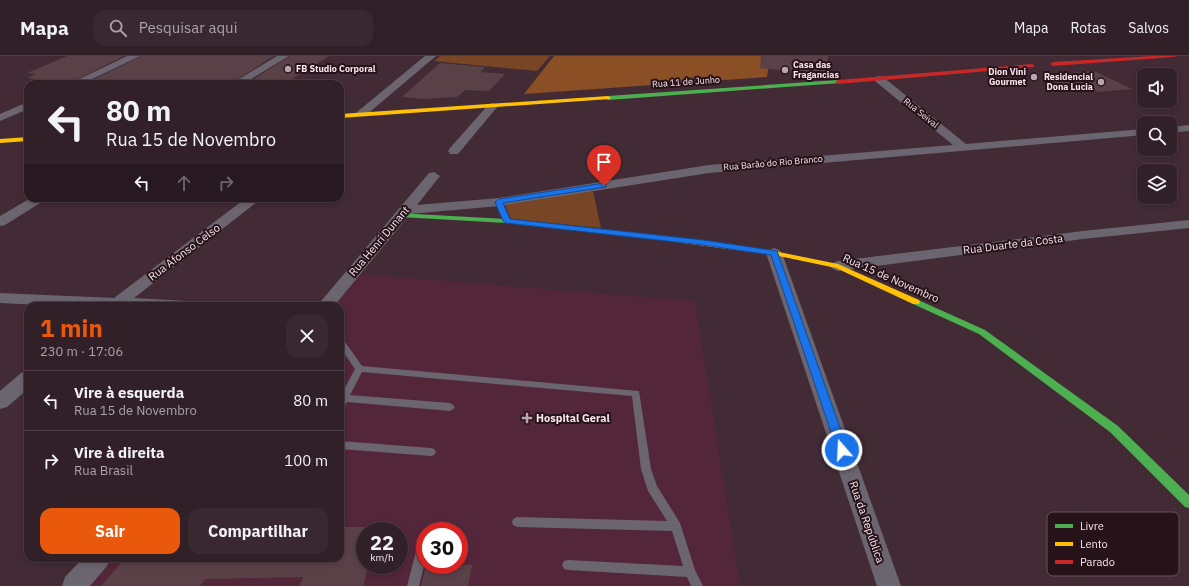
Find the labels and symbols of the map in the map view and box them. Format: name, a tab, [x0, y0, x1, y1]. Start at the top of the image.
place label: Casa das Fragancias	[793, 59, 839, 80]
place label: FB Studio Corporal	[296, 63, 376, 74]
marker: FB Studio Corporal	[283, 64, 293, 74]
marker: Casa das Fragancias	[780, 65, 790, 75]
place label: Dion Vini Gourmet	[988, 66, 1027, 87]
place label: Residencial Dona Lucia	[1044, 71, 1093, 92]
marker: Dion Vini Gourmet	[1029, 72, 1039, 82]
street label: Rua 11 de Junho	[652, 74, 720, 89]
marker: Residencial Dona Lucia	[1096, 77, 1106, 87]
street label: Rua Seival	[902, 95, 941, 130]
pin	[587, 145, 621, 186]
street label: Rua Barão do Rio Branco	[723, 153, 823, 172]
street label: Rua Henri Dunant	[346, 203, 412, 279]
street label: Rua Afonso Celso	[145, 220, 223, 284]
street label: Rua Duarte da Costa	[962, 231, 1064, 257]
street label: Rua 15 de Novembro	[841, 250, 941, 306]
place label: Hospital Geral	[536, 411, 611, 425]
marker: Hospital Geral	[521, 412, 533, 424]
position arrow	[821, 429, 863, 471]
street label: Rua da República	[846, 479, 888, 565]
legend	[1047, 512, 1179, 576]
text: Livre	[1080, 519, 1104, 533]
speed limit sign: 30	[416, 522, 468, 574]
text: Lento	[1080, 537, 1108, 551]
text: Parado	[1080, 555, 1115, 569]

